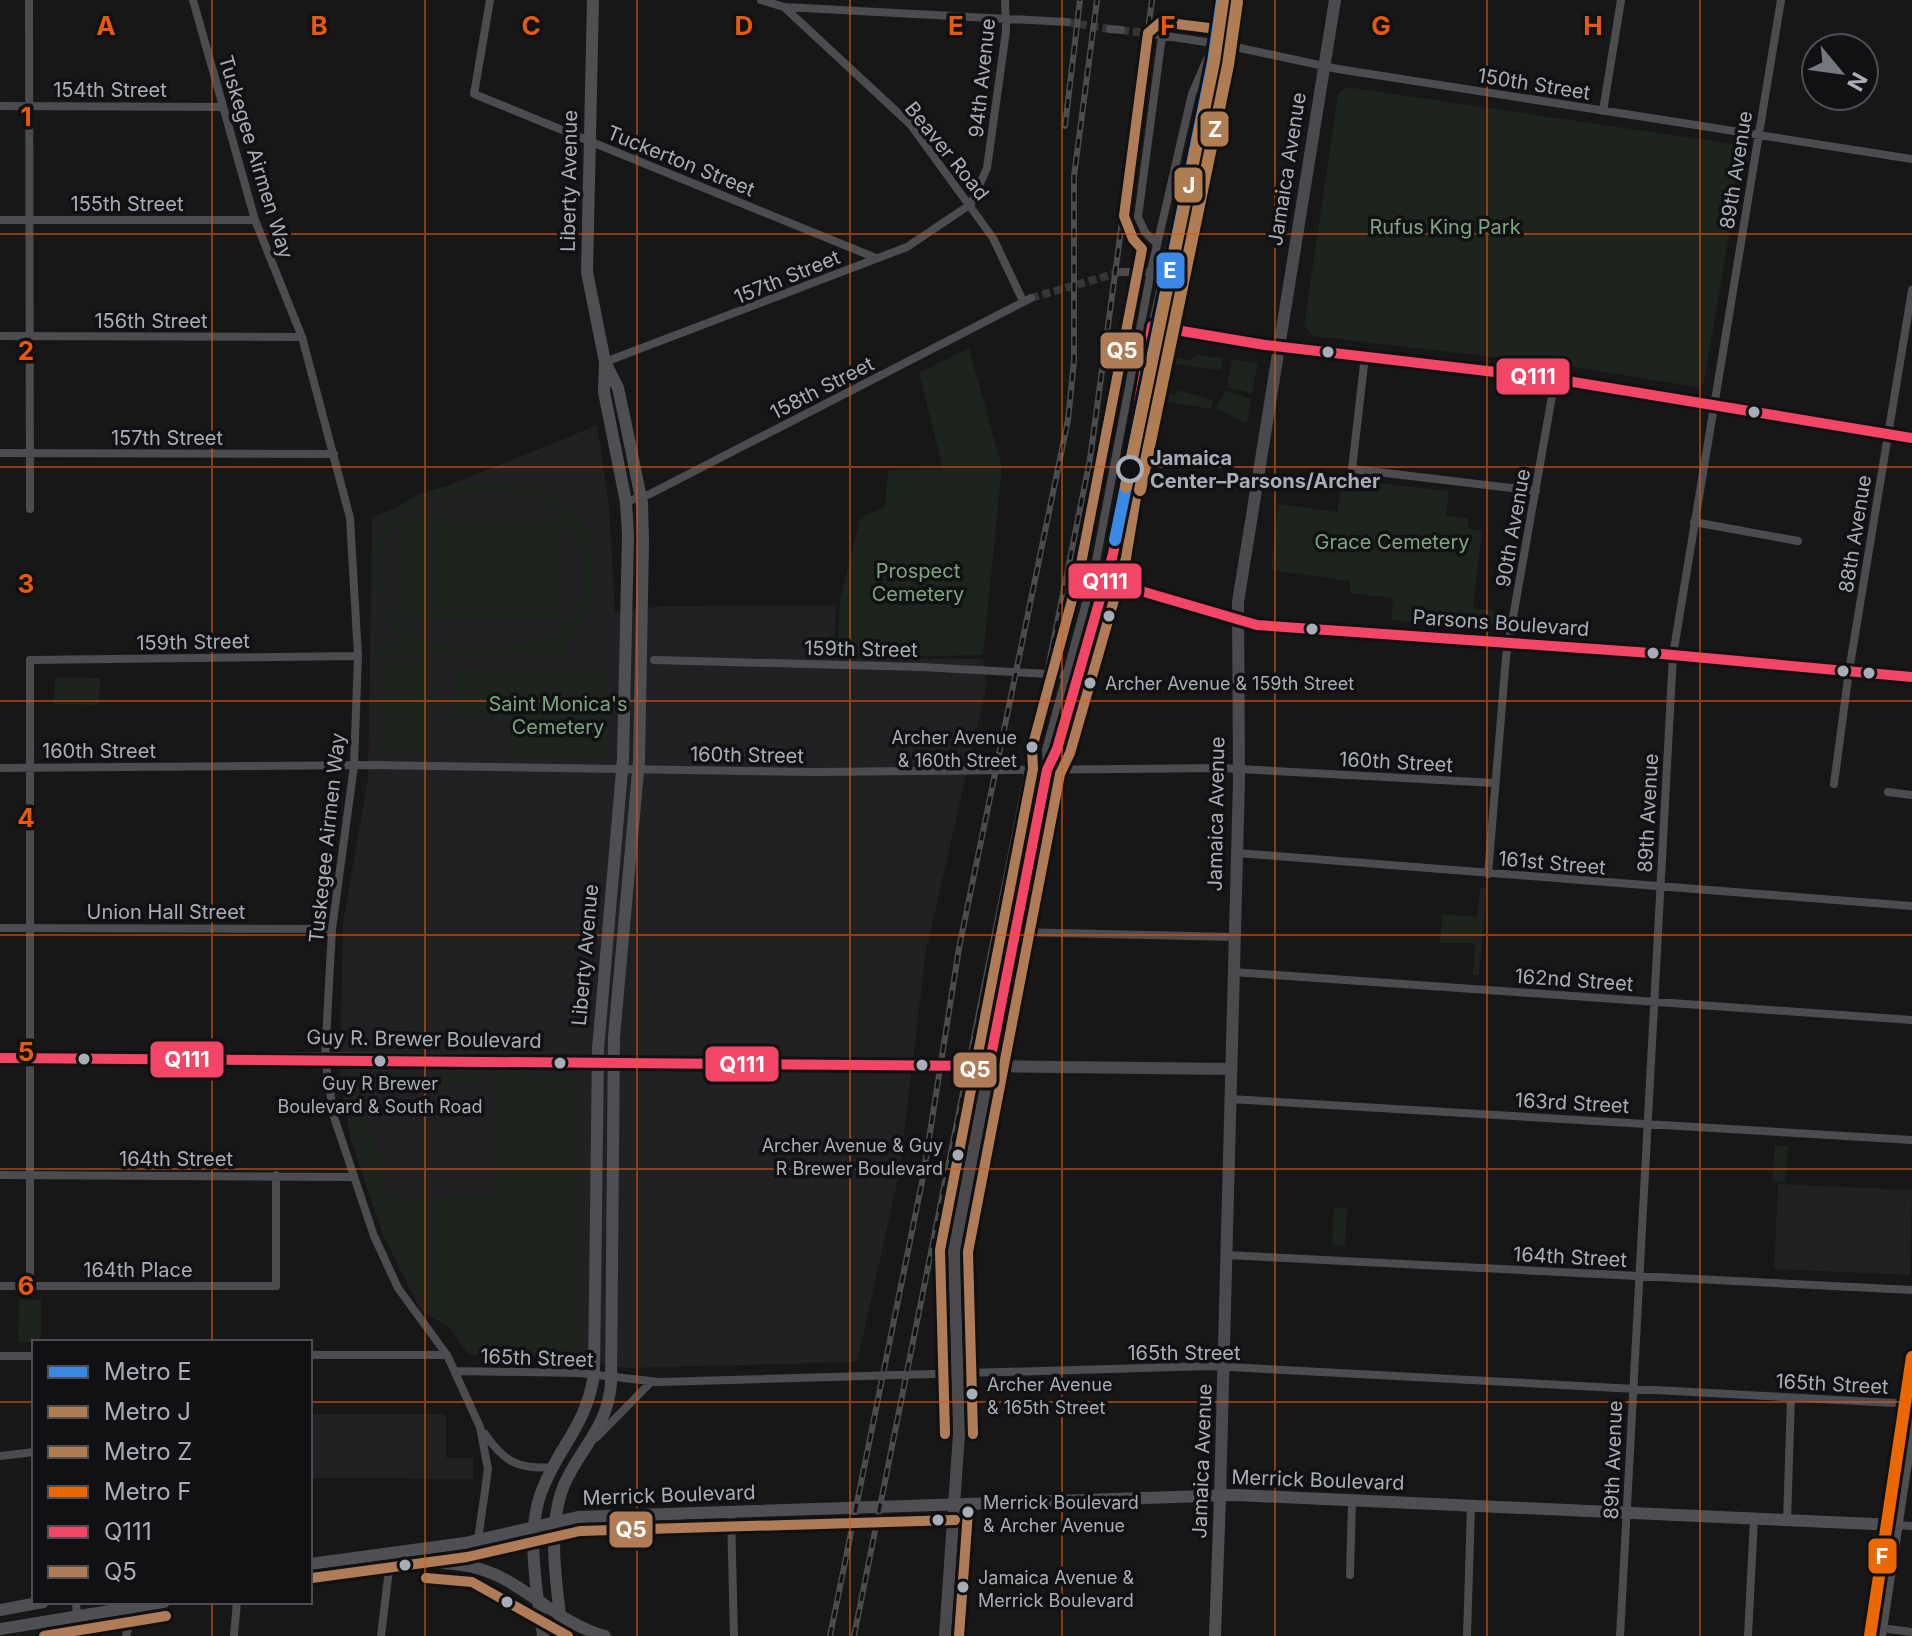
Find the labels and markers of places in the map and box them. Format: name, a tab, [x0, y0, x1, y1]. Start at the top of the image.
unlabelled marker	[1320, 344, 1336, 360]
unlabelled marker	[1746, 404, 1762, 420]
place label: Jamaica Center–Parsons/Archer	[1150, 446, 1380, 493]
marker: Jamaica Center–Parsons/Archer	[1117, 456, 1143, 482]
unlabelled marker	[1101, 608, 1117, 624]
unlabelled marker	[1304, 621, 1320, 637]
unlabelled marker	[1645, 645, 1661, 661]
unlabelled marker	[1835, 663, 1851, 679]
unlabelled marker	[1861, 665, 1877, 681]
place label: Archer Avenue & 159th Street	[1105, 673, 1354, 694]
marker: Archer Avenue & 159th Street	[1082, 675, 1098, 691]
place label: Archer Avenue & 160th Street	[892, 727, 1017, 771]
marker: Archer Avenue & 160th Street	[1024, 739, 1040, 755]
unlabelled marker	[76, 1051, 92, 1067]
marker: Guy R Brewer Boulevard & South Road	[372, 1053, 388, 1069]
unlabelled marker	[552, 1055, 568, 1071]
unlabelled marker	[914, 1057, 930, 1073]
place label: Guy R Brewer Boulevard & South Road	[277, 1073, 483, 1117]
place label: Archer Avenue & Guy R Brewer Boulevard	[762, 1135, 943, 1179]
marker: Archer Avenue & Guy R Brewer Boulevard	[950, 1147, 966, 1163]
place label: Archer Avenue & 165th Street	[987, 1374, 1112, 1418]
marker: Archer Avenue & 165th Street	[964, 1386, 980, 1402]
place label: Merrick Boulevard & Archer Avenue	[983, 1492, 1139, 1536]
marker: Merrick Boulevard & Archer Avenue	[960, 1504, 976, 1520]
unlabelled marker	[930, 1512, 946, 1528]
unlabelled marker	[397, 1557, 413, 1573]
place label: Jamaica Avenue & Merrick Boulevard	[978, 1567, 1135, 1611]
marker: Jamaica Avenue & Merrick Boulevard	[955, 1579, 971, 1595]
unlabelled marker	[499, 1594, 515, 1610]

